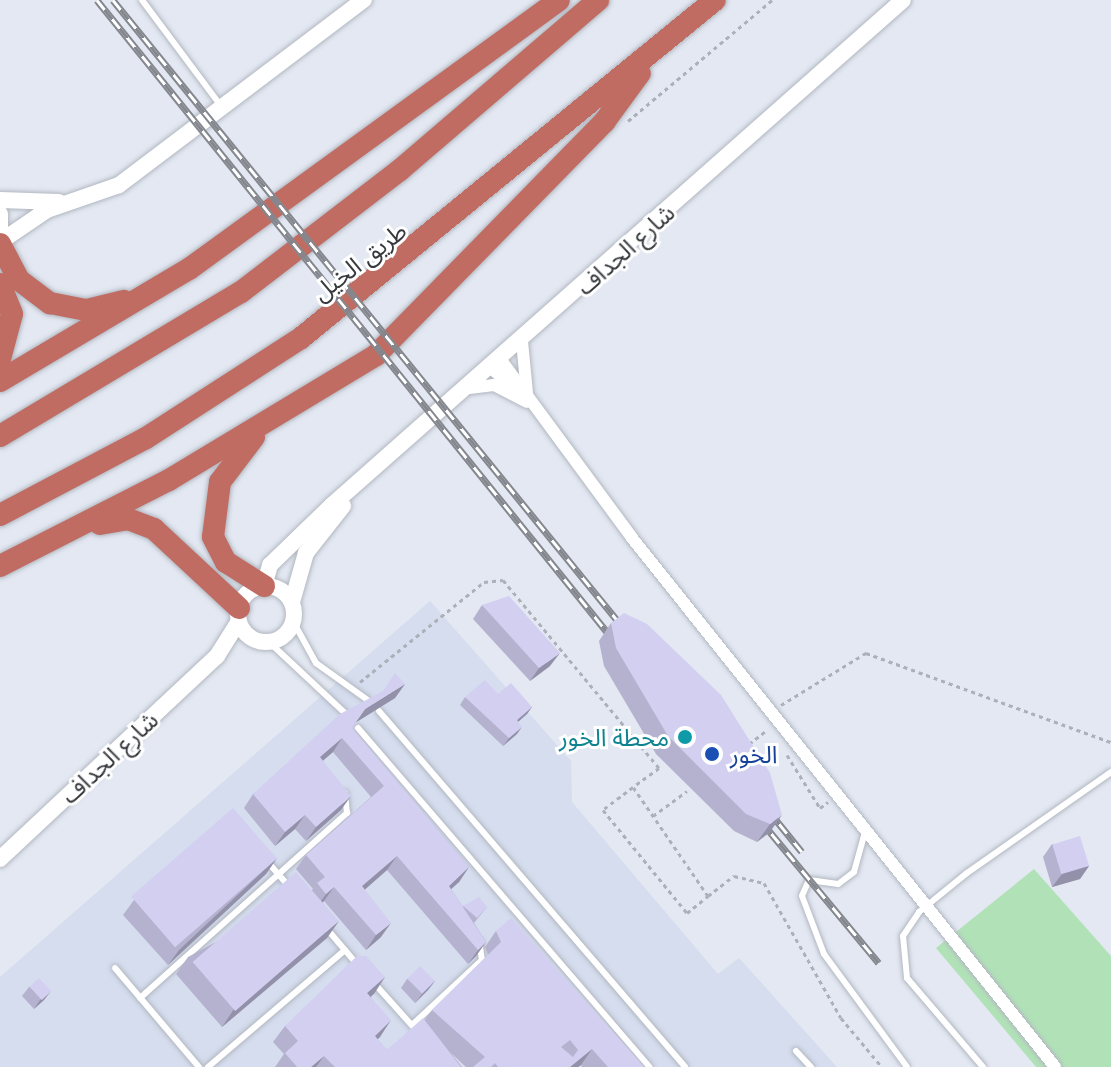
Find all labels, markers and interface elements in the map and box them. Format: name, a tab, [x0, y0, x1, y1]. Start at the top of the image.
street label: شارع الجداف	[570, 197, 680, 301]
street label: طريق الخيل	[306, 215, 412, 307]
street label: شارع الجداف	[55, 705, 163, 809]
place label: محطة الخور	[559, 723, 669, 751]
marker: محطة الخور	[676, 728, 694, 746]
place label: الخور	[730, 740, 777, 768]
marker: الخور	[701, 743, 723, 765]

